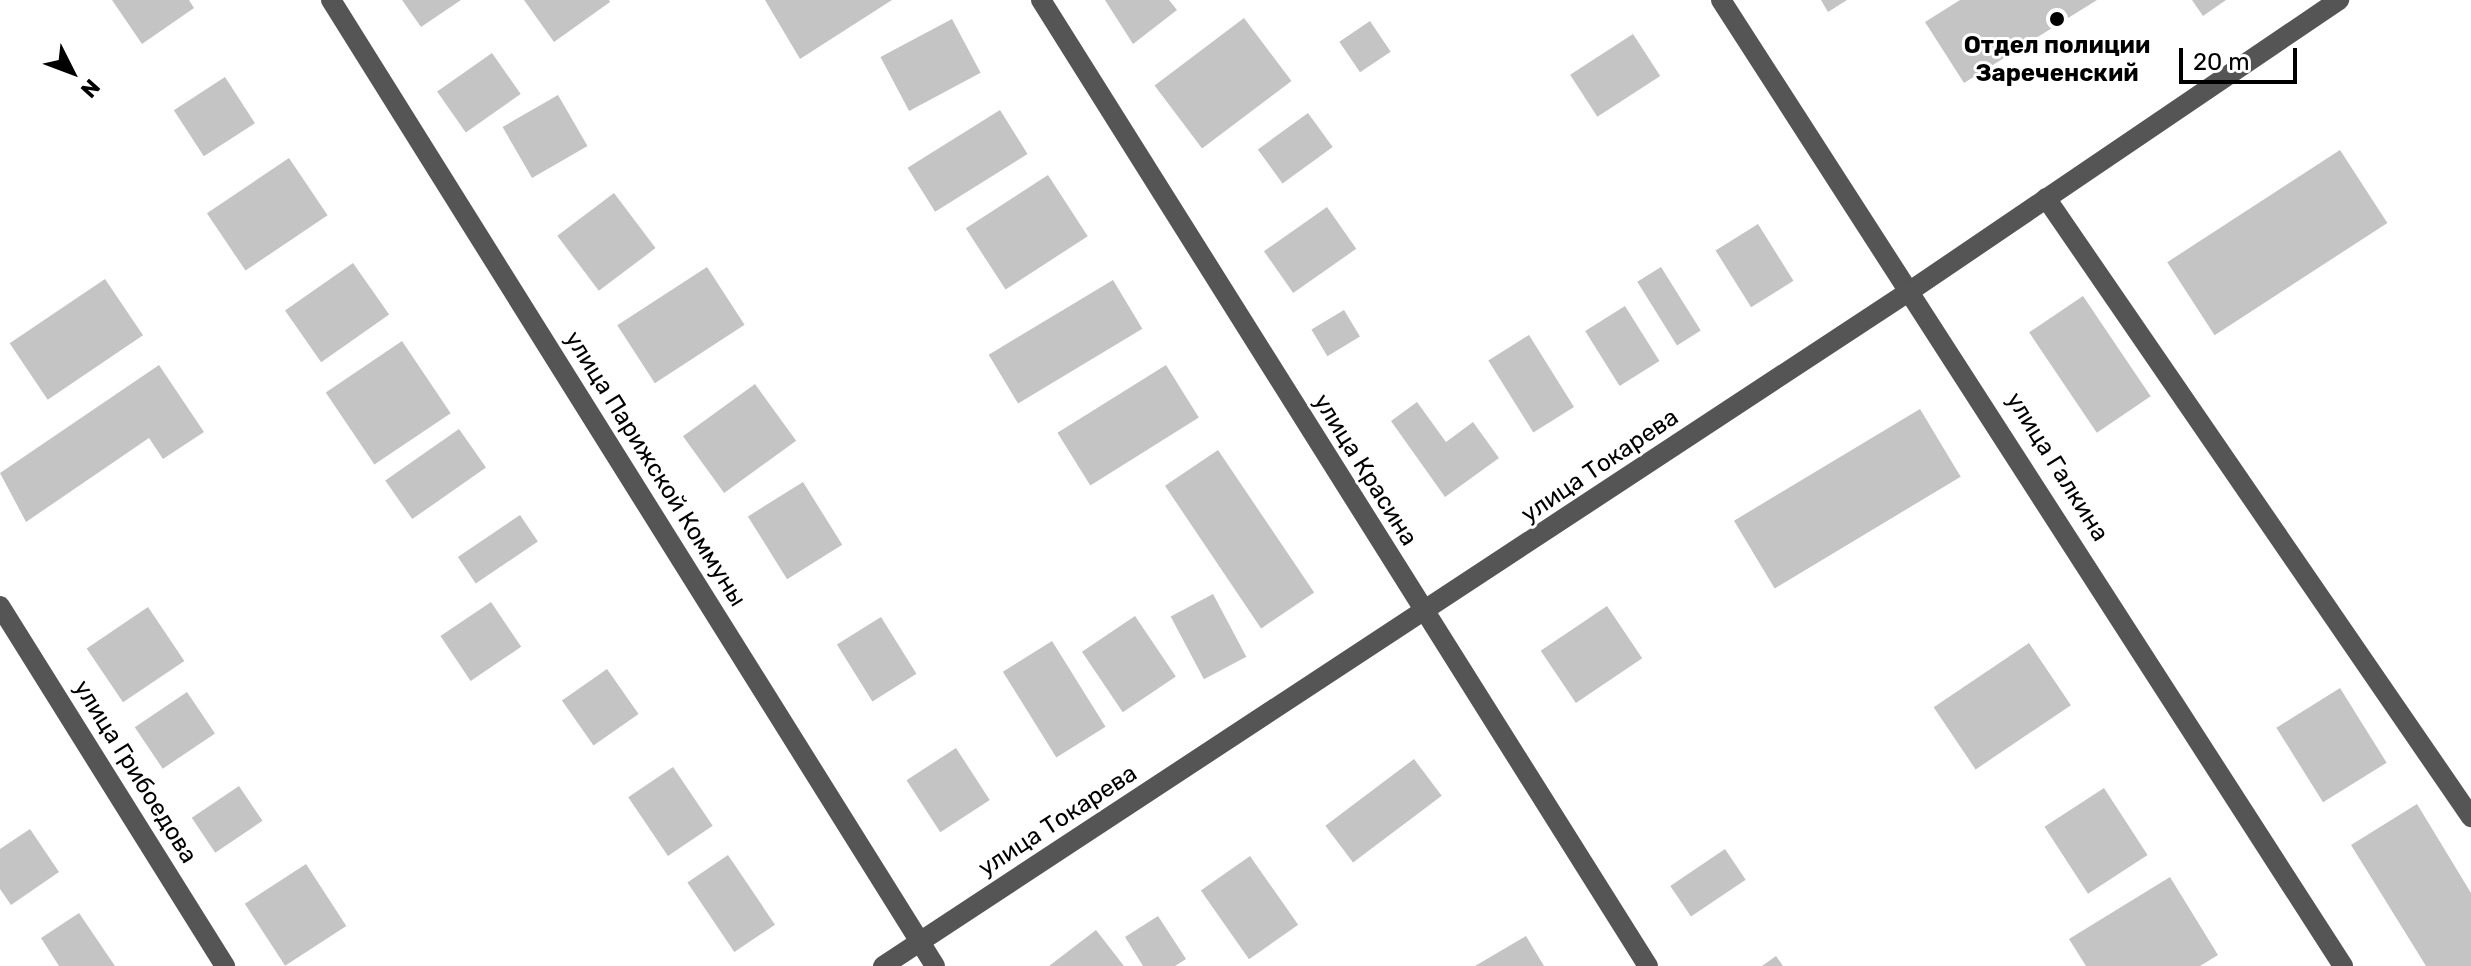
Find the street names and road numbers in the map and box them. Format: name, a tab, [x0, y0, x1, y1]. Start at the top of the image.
street label: улица Парижской Коммуны	[558, 326, 752, 612]
street label: улица Галкина	[2000, 387, 2114, 547]
street label: улица Красина	[1307, 389, 1423, 551]
street label: улица Токарева	[1516, 403, 1684, 529]
street label: улица Грибоедова	[67, 675, 203, 869]
street label: улица Токарева	[973, 759, 1143, 883]

